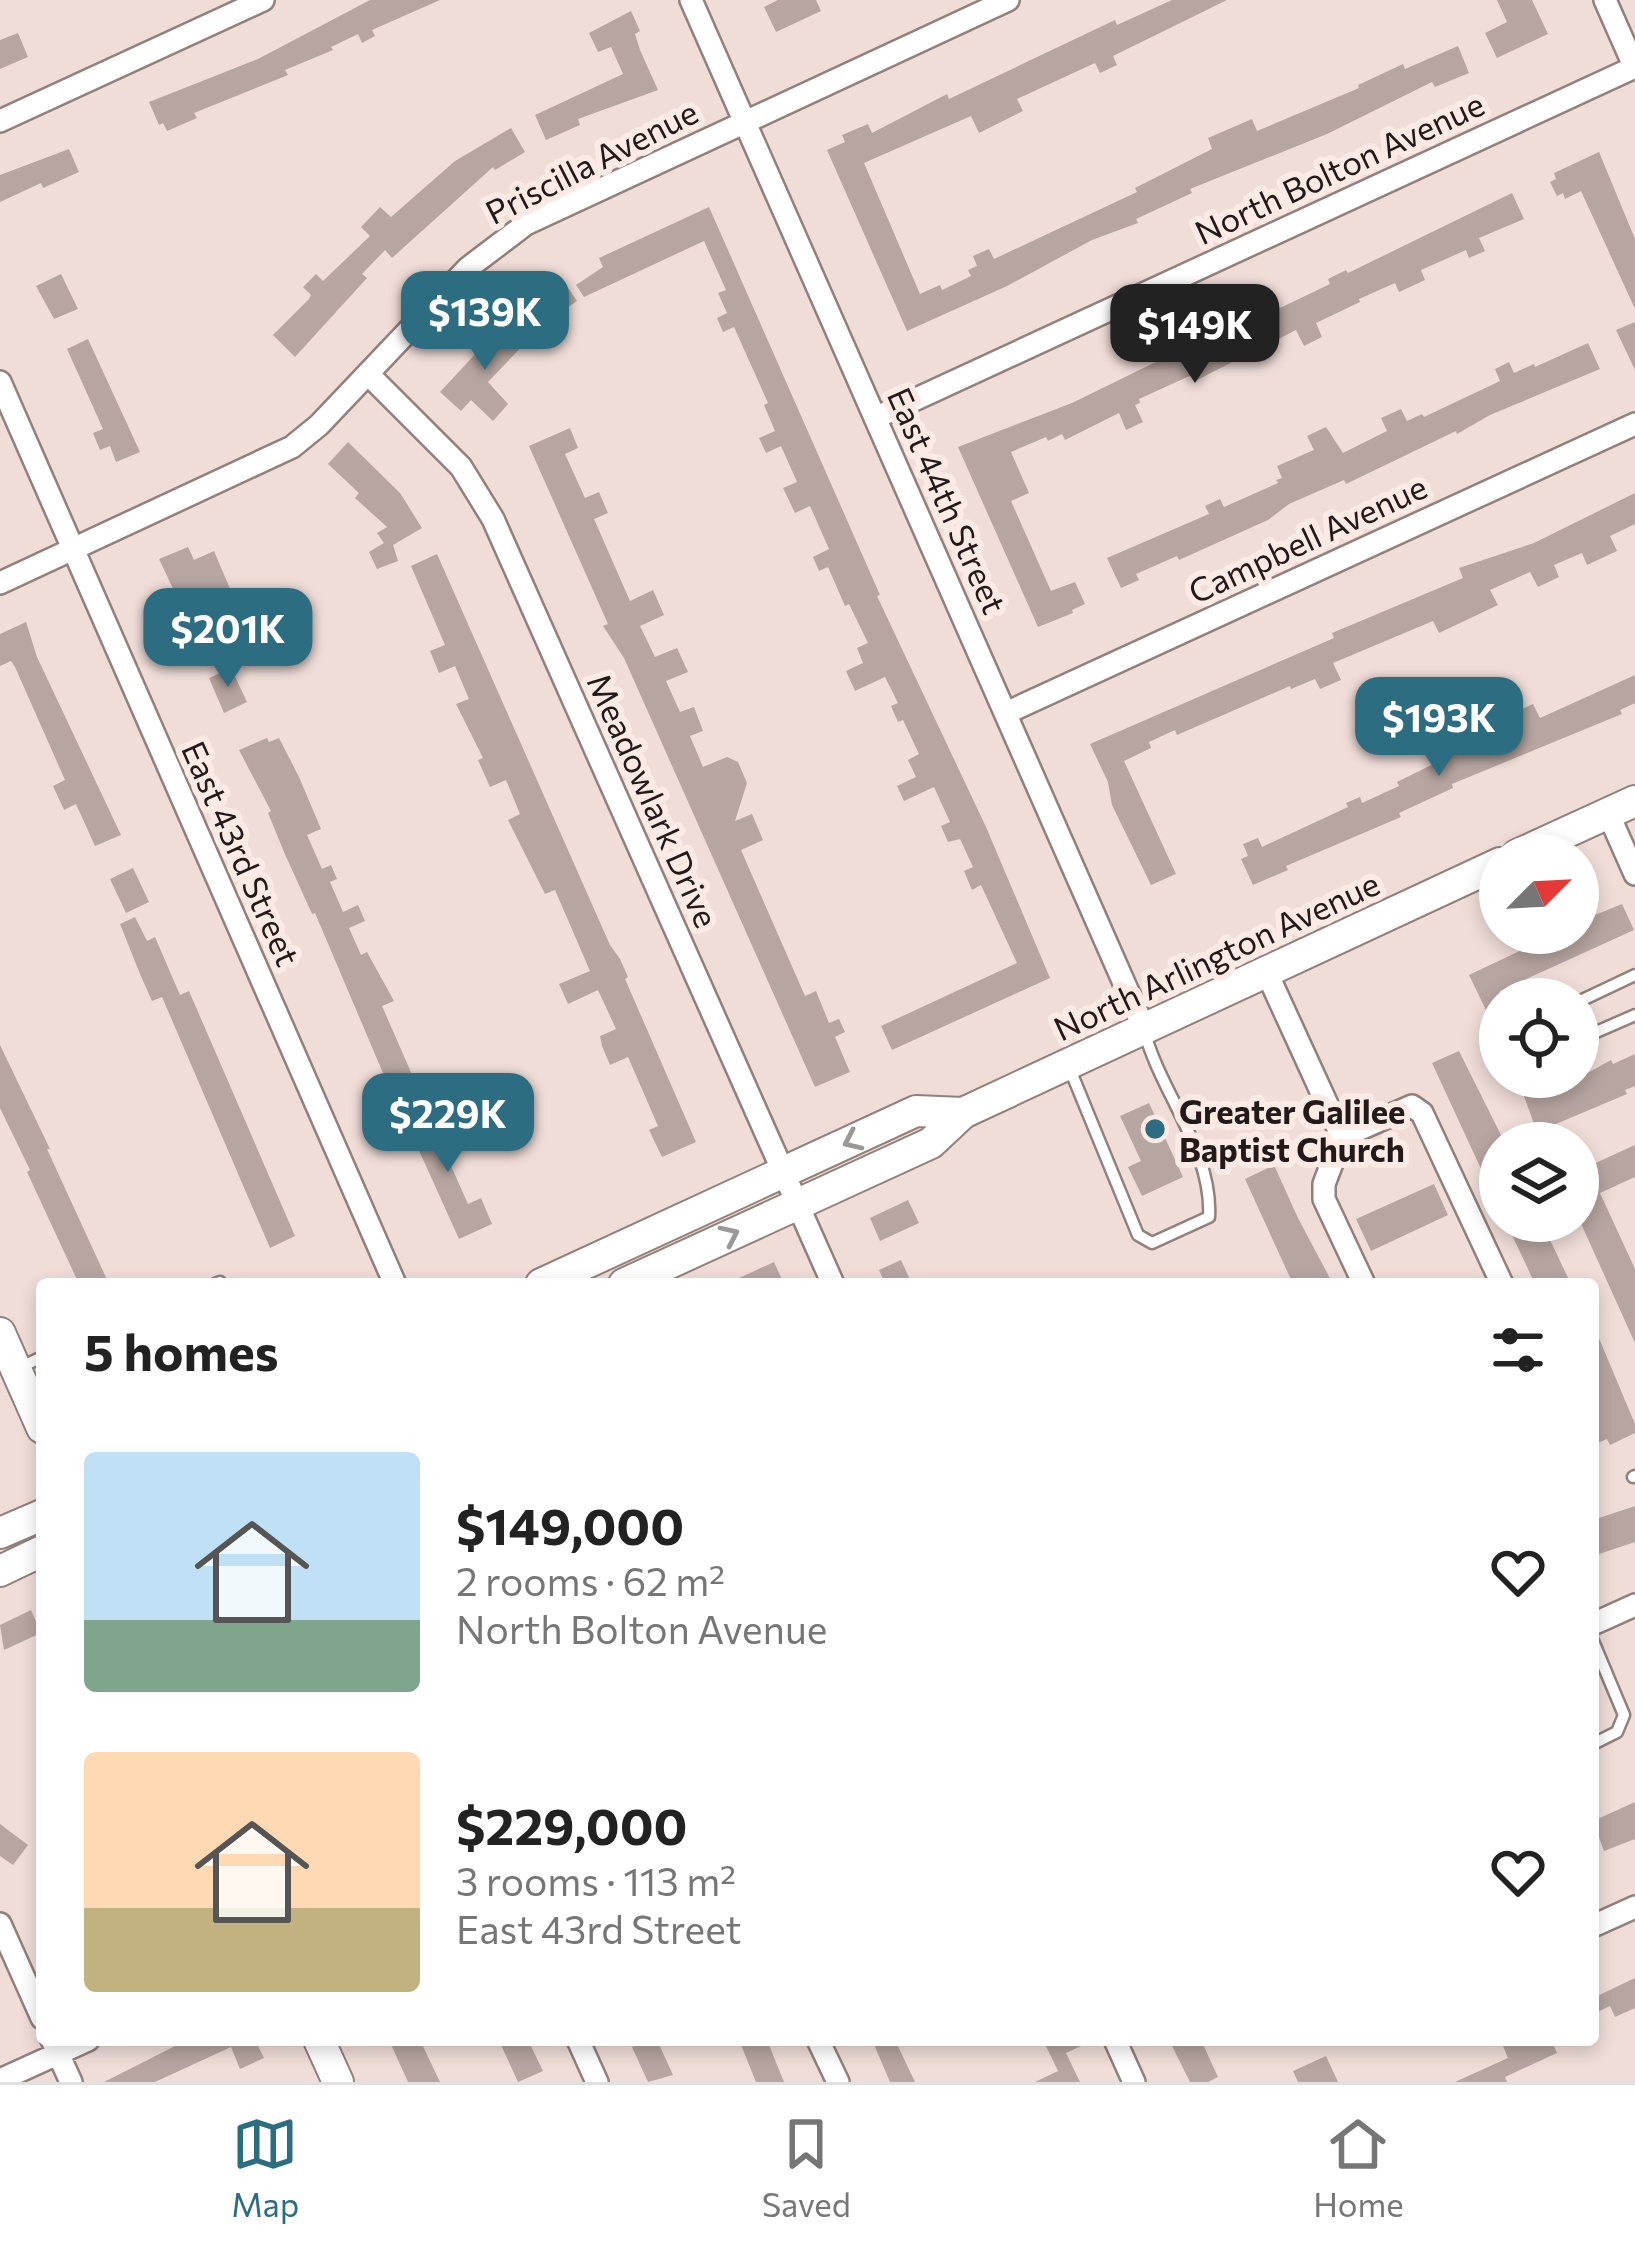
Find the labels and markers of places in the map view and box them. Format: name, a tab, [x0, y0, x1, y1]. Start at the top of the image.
pin: $139K	[401, 271, 569, 373]
pin: $149K	[1111, 284, 1279, 386]
pin: $201K	[144, 588, 312, 690]
pin: $193K	[1355, 677, 1523, 779]
pin: $229K	[364, 1073, 532, 1175]
place label: Greater Galilee Baptist Church	[1179, 1090, 1405, 1169]
marker: Greater Galilee Baptist Church	[1142, 1116, 1168, 1142]

